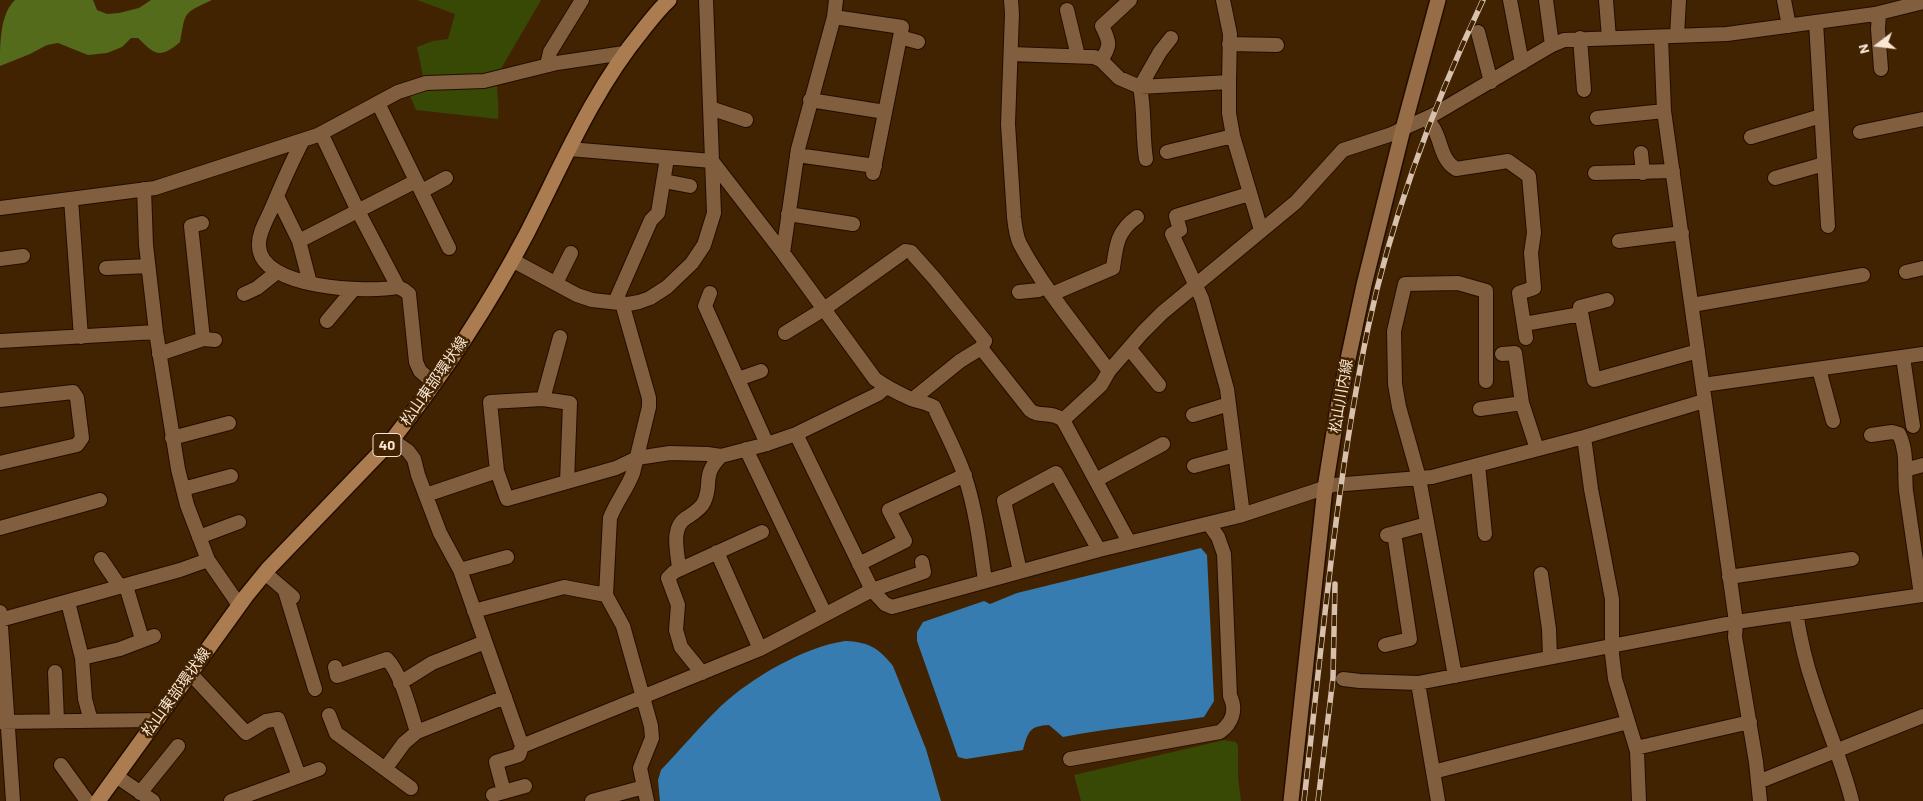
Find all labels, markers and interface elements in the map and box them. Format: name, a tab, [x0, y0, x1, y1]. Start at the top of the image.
north arrow	[1853, 20, 1903, 70]
text: N	[1854, 42, 1872, 56]
street label: 松山東部環状線	[397, 333, 471, 429]
street label: 松山川内線	[1326, 358, 1356, 434]
road number: 40	[373, 434, 401, 456]
street label: 松山東部環状線	[138, 644, 214, 740]

